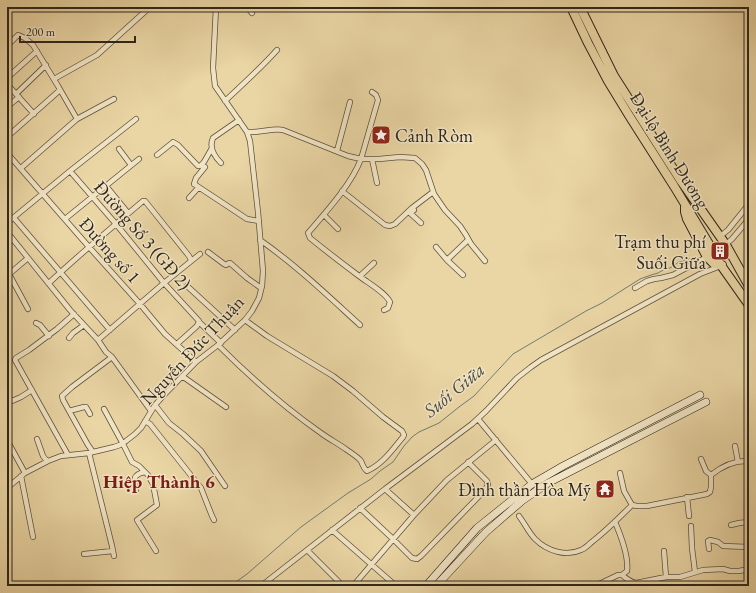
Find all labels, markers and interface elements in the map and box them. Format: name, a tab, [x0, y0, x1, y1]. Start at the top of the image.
scale bar	[20, 18, 135, 44]
text: 200 m	[26, 24, 56, 40]
street label: Đại lộ Bình Dương	[625, 87, 715, 213]
place icon: Cảnh Ròm	[370, 124, 392, 146]
place label: Cảnh Ròm	[395, 124, 473, 147]
street label: Đường Số 3 (GĐ 2)	[89, 176, 197, 294]
street label: Đường số 1	[74, 212, 146, 288]
place label: Trạm thu phí Suối Giữa	[614, 230, 707, 274]
building icon: Trạm thu phí Suối Giữa	[709, 240, 731, 262]
street label: Nguyễn Đức Thuận	[135, 290, 249, 409]
water label: Suối Giữa	[417, 357, 490, 424]
district label: Hiệp Thành 6	[103, 469, 215, 494]
place label: Đình thần Hòa Mỹ	[458, 478, 591, 501]
temple icon: Đình thần Hòa Mỹ	[594, 478, 616, 500]

